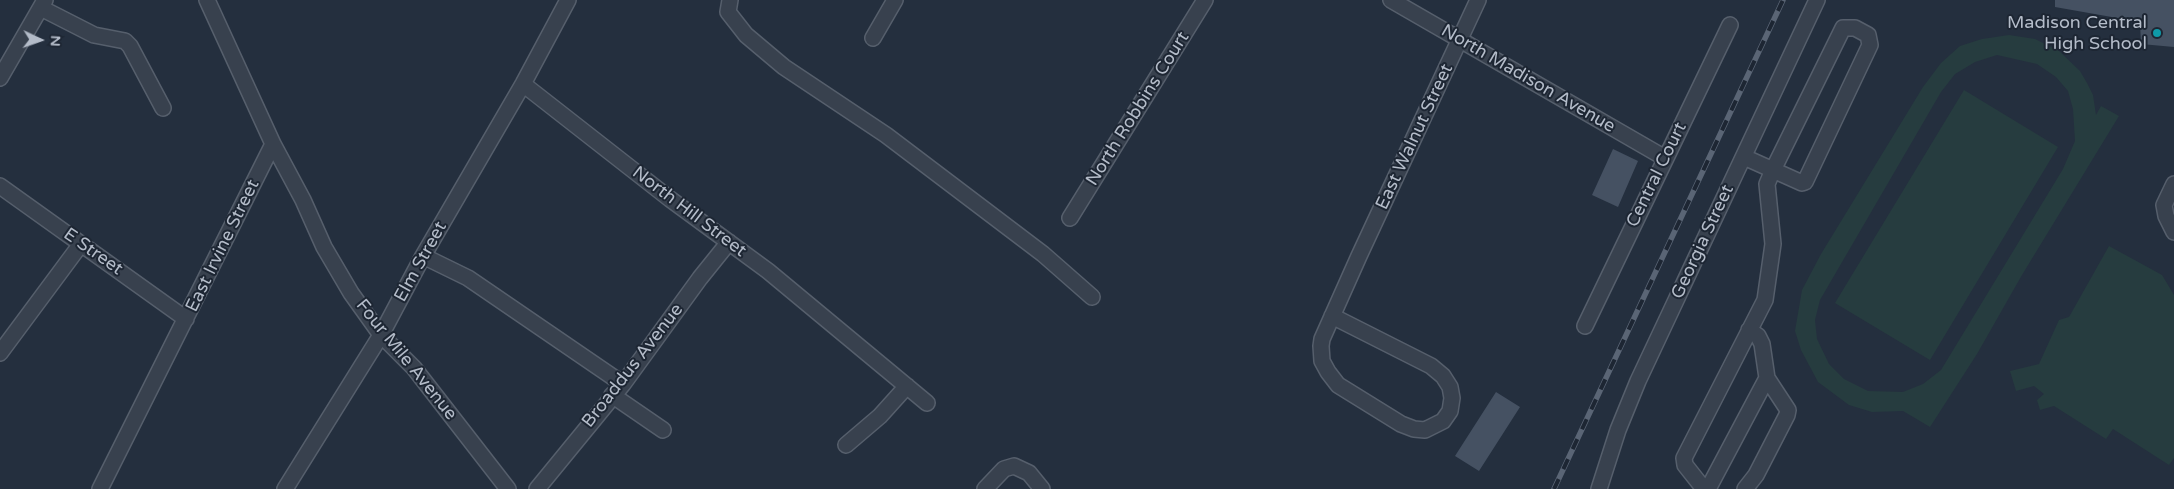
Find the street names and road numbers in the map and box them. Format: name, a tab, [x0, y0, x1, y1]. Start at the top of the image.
street label: North Madison Avenue	[1437, 20, 1619, 138]
street label: North Robbins Court	[1082, 28, 1194, 190]
street label: East Walnut Street	[1372, 61, 1458, 213]
street label: Central Court	[1622, 119, 1692, 231]
street label: North Hill Street	[628, 162, 750, 262]
street label: East Irvine Street	[182, 176, 264, 316]
street label: Georgia Street	[1667, 181, 1739, 303]
street label: Elm Street	[390, 218, 452, 306]
street label: E Street	[59, 224, 127, 280]
street label: Four Mile Avenue	[351, 295, 461, 425]
street label: Broaddus Avenue	[578, 300, 688, 432]

